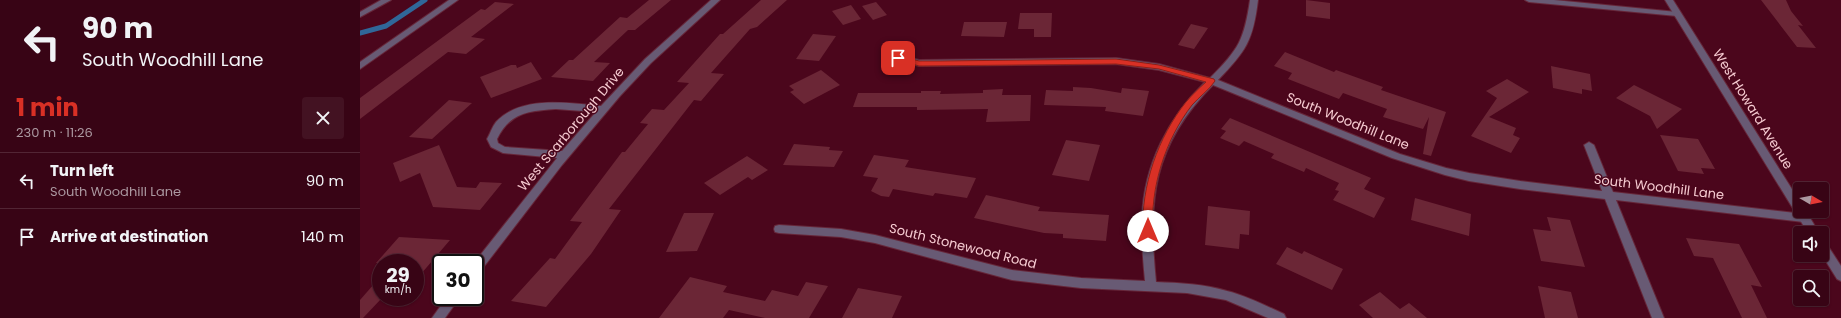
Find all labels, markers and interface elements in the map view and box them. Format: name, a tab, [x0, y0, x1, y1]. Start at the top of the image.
text: 90 m	[82, 9, 153, 48]
icon: left	[16, 16, 68, 68]
pin	[881, 41, 915, 75]
street label: West Howard Avenue	[1708, 45, 1798, 173]
text: South Woodhill Lane	[82, 47, 264, 72]
icon: arrive	[887, 47, 909, 69]
street label: West Scarborough Drive	[513, 63, 629, 195]
street label: South Woodhill Lane	[1284, 88, 1412, 154]
text: 1 min	[16, 91, 79, 124]
button: close	[302, 97, 344, 139]
text: 230 m · 11:26	[16, 123, 93, 142]
text: Turn left	[50, 160, 114, 181]
icon: left	[16, 170, 38, 192]
text: 90 m	[306, 170, 344, 191]
street label: South Woodhill Lane	[1593, 170, 1725, 204]
text: South Woodhill Lane	[50, 182, 181, 201]
north arrow	[1793, 182, 1829, 218]
map controls	[1793, 182, 1829, 306]
position arrow	[1127, 210, 1169, 252]
street label: South Stonewood Road	[887, 218, 1039, 274]
icon: arrive	[16, 226, 38, 248]
text: Arrive at destination	[50, 226, 208, 247]
text: 140 m	[301, 226, 344, 247]
button: sound	[1793, 226, 1829, 262]
speed limit sign: 30	[432, 254, 484, 306]
text: 29	[386, 261, 410, 289]
button: search	[1793, 270, 1829, 306]
text: km/h	[385, 282, 411, 297]

